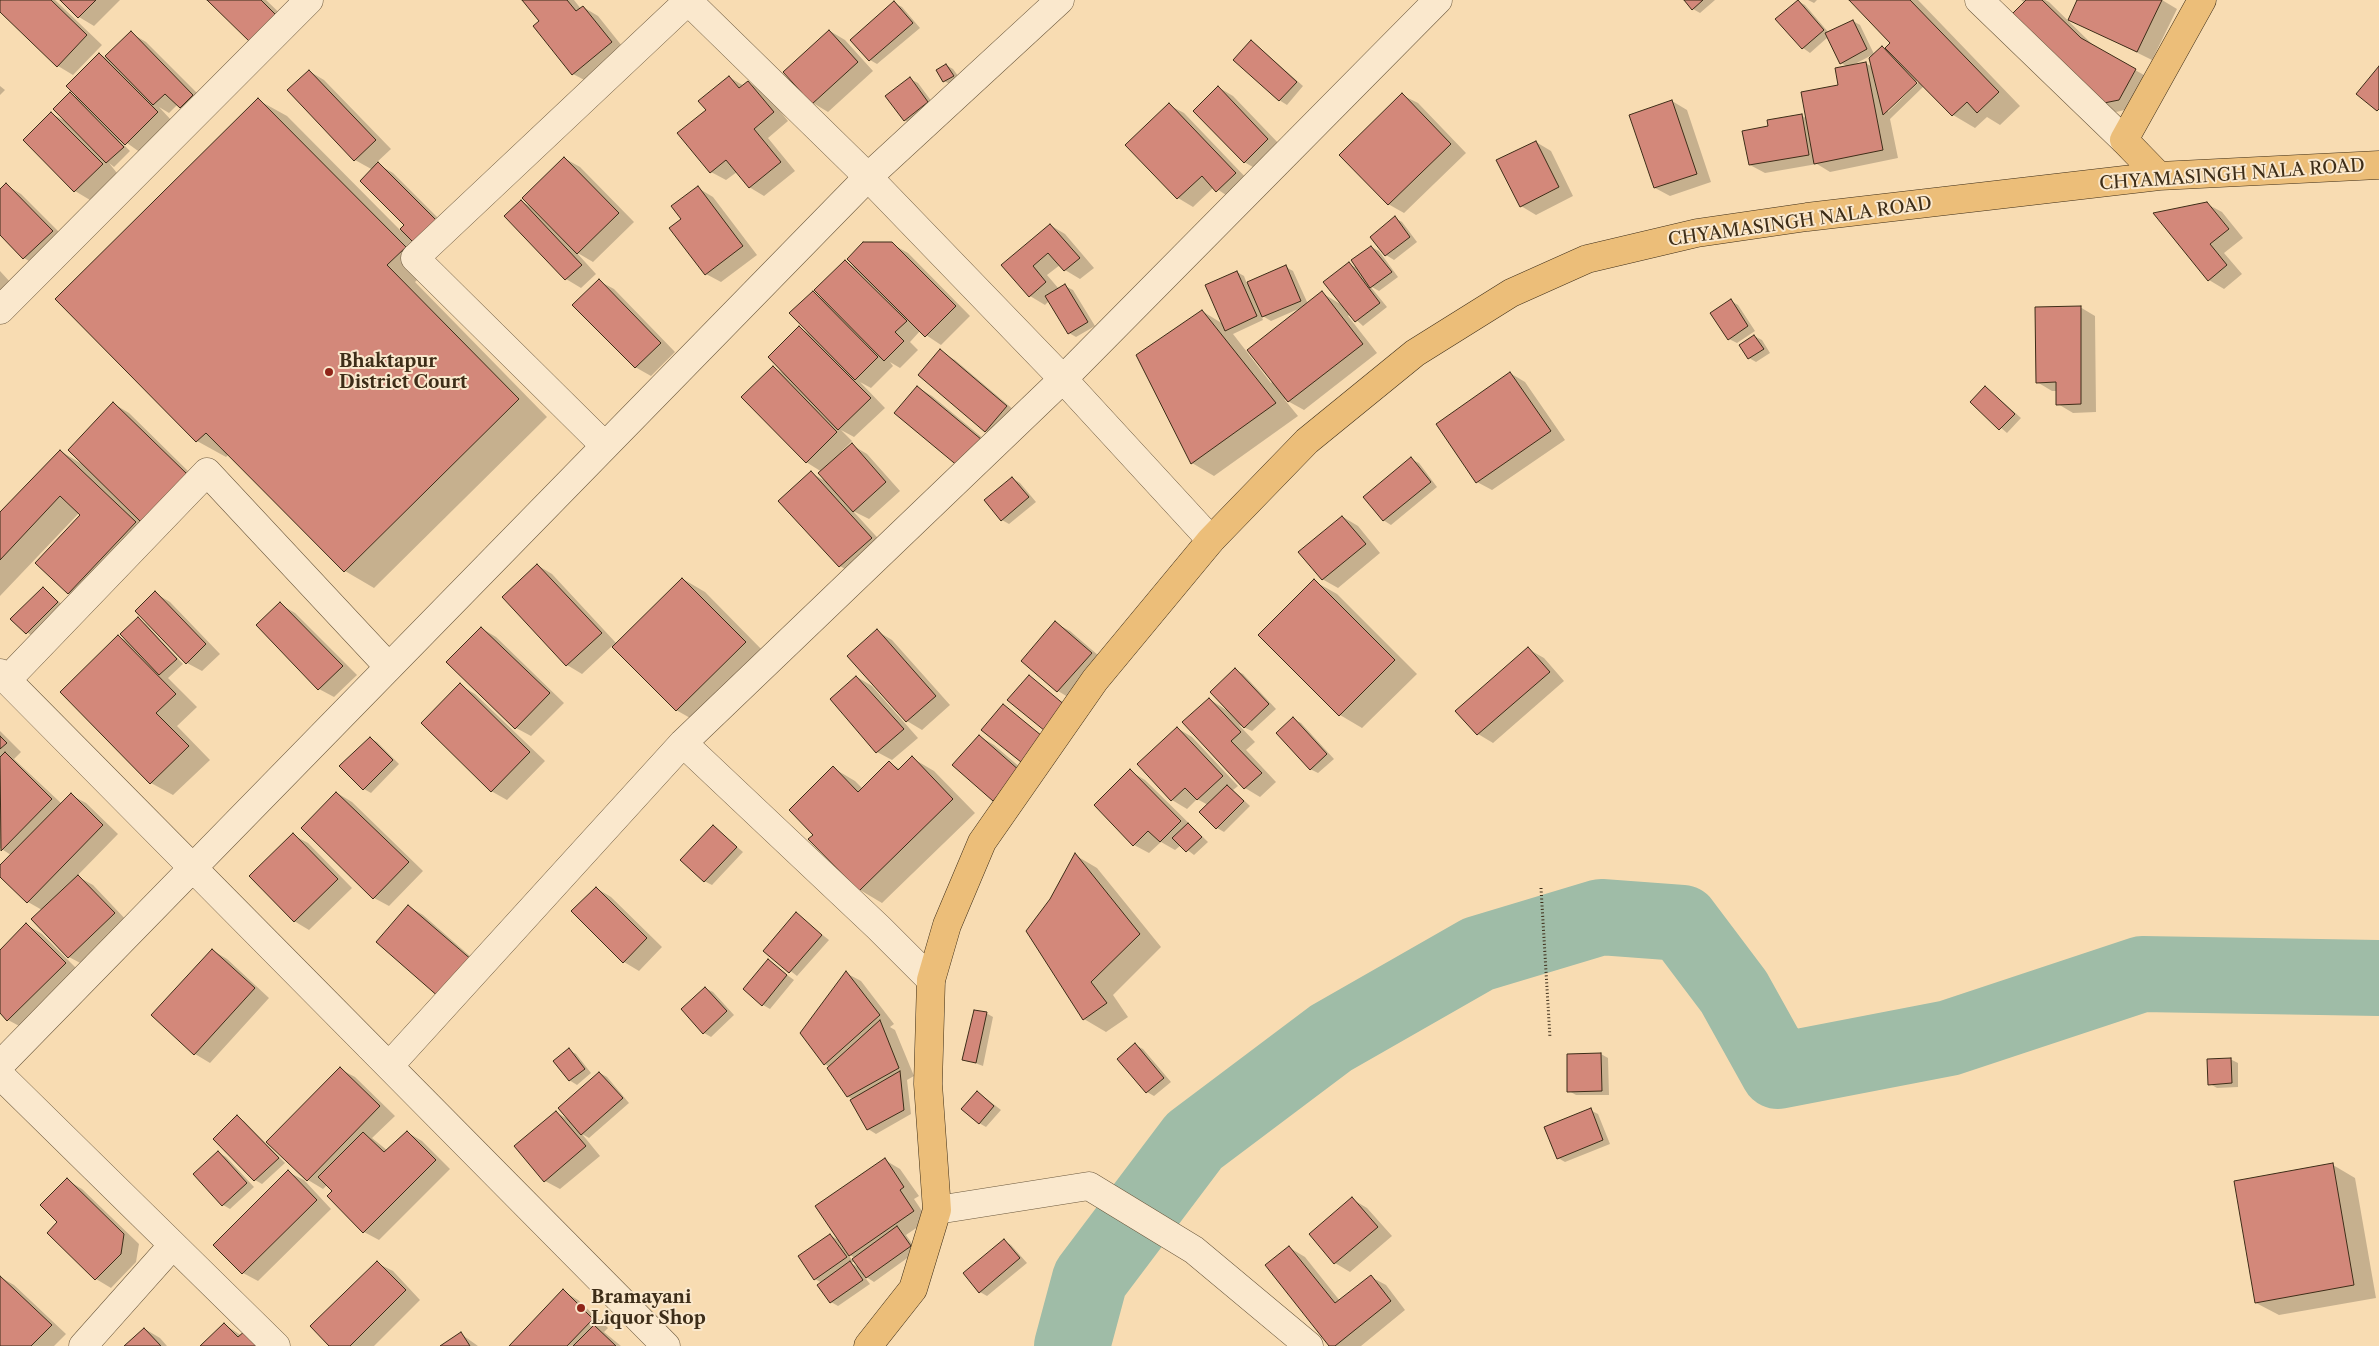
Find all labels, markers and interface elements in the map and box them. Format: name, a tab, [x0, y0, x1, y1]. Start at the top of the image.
street label: CHYAMASINGH NALA ROAD	[2099, 155, 2365, 195]
street label: CHYAMASINGH NALA ROAD	[1667, 193, 1933, 251]
place label: Bhaktapur District Court	[339, 351, 467, 394]
marker: Bhaktapur District Court	[323, 366, 335, 378]
place label: Bramayani Liquor Shop	[591, 1287, 706, 1330]
marker: Bramayani Liquor Shop	[575, 1302, 587, 1314]

